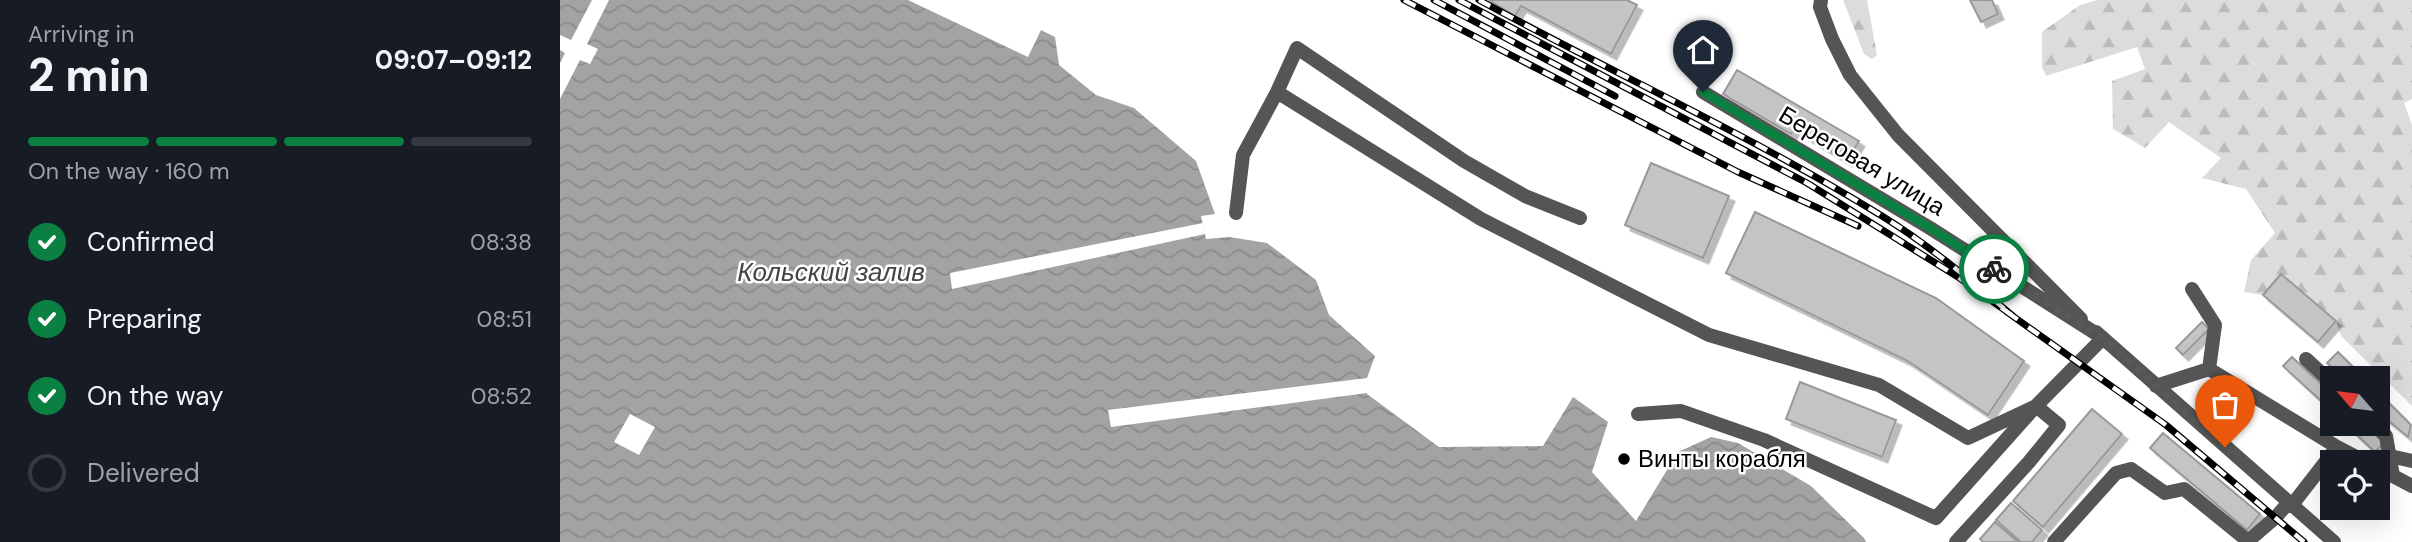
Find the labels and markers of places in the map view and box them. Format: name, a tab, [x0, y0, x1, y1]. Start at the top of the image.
pin	[1673, 20, 1733, 92]
pin	[2195, 375, 2255, 447]
place label: Винты корабля	[1638, 443, 1806, 474]
marker: Винты корабля	[1616, 451, 1632, 467]

